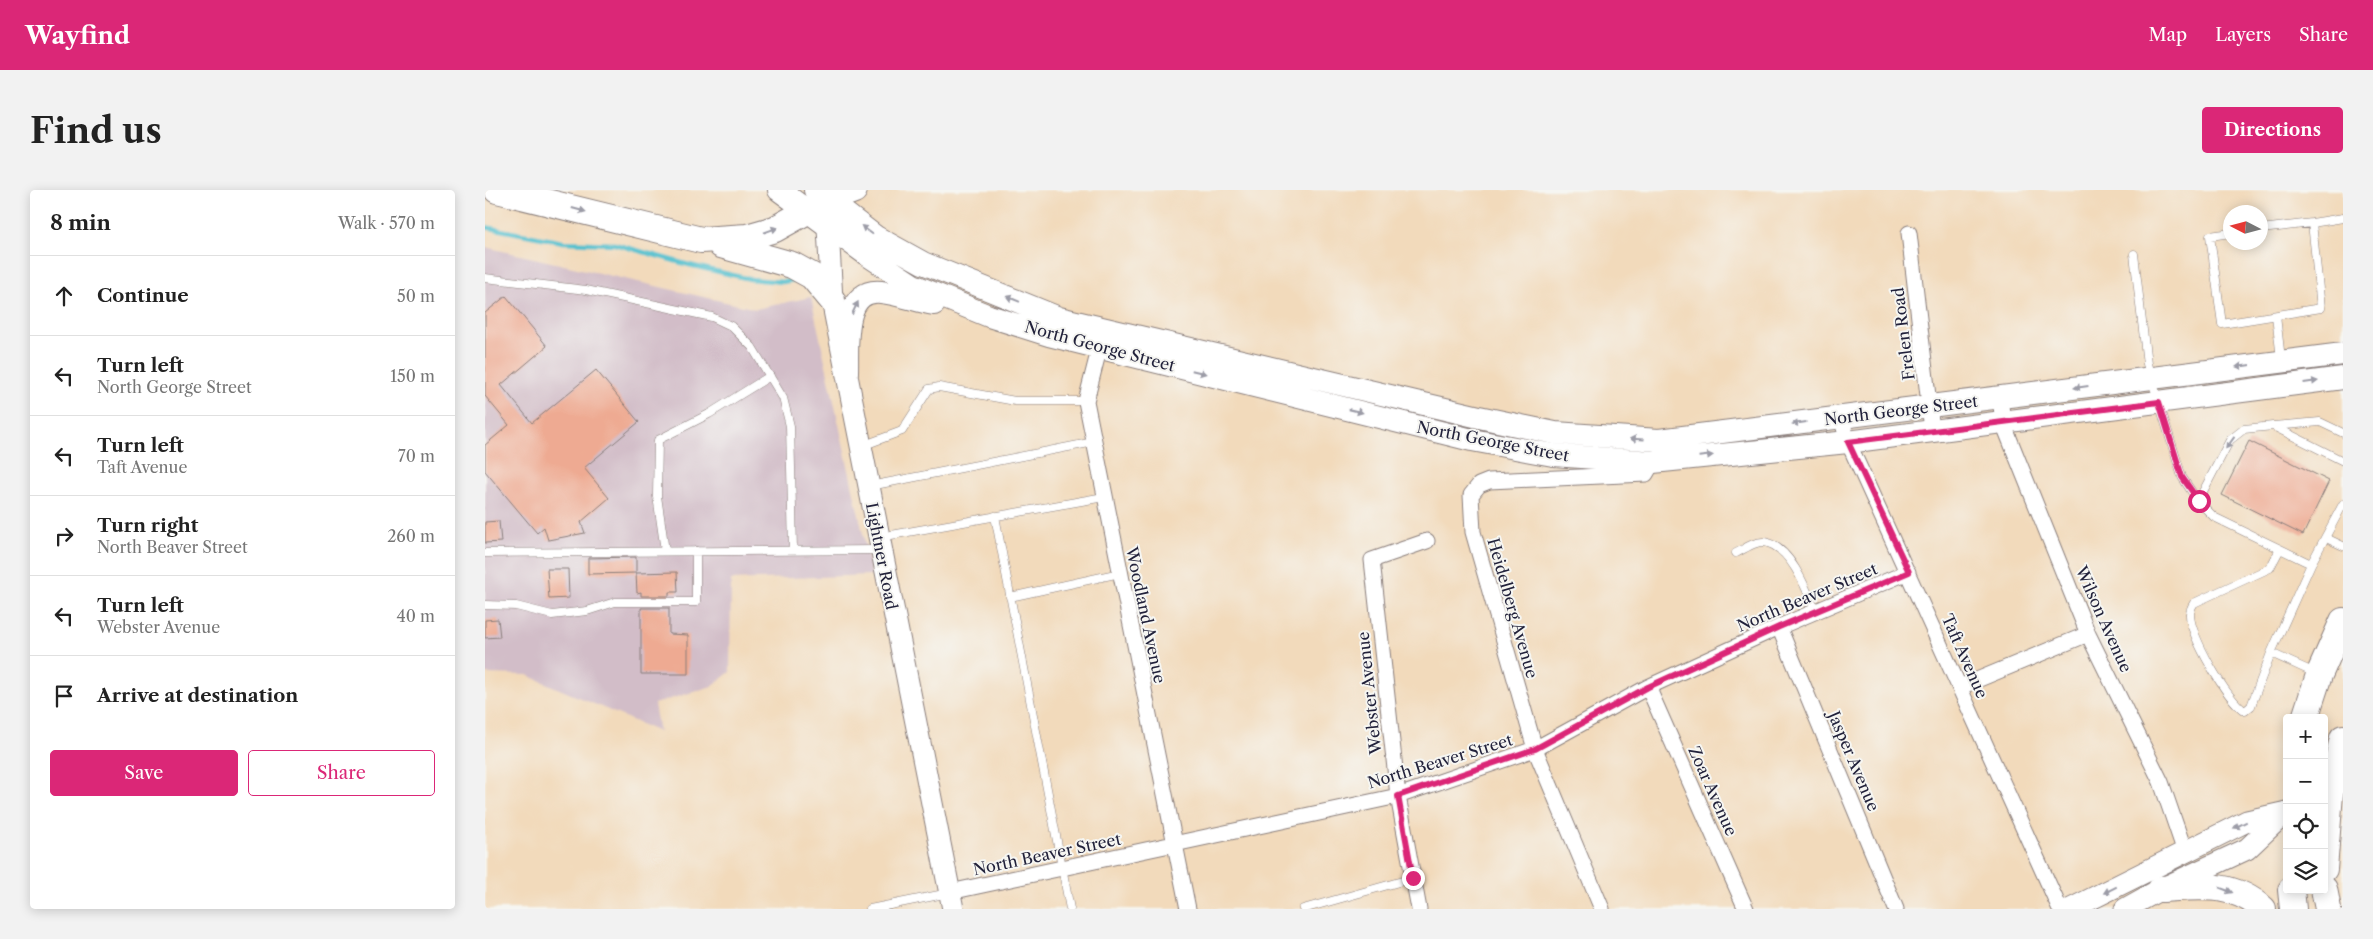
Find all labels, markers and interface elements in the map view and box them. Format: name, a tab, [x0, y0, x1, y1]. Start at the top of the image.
text: Wayfind	[25, 21, 130, 50]
text: Map	[2149, 24, 2187, 46]
text: Layers	[2215, 24, 2271, 46]
text: Share	[2299, 24, 2348, 46]
button: Directions	[2202, 107, 2343, 153]
text: Find us	[30, 109, 162, 152]
north arrow	[2223, 205, 2268, 250]
one-way arrow	[571, 206, 586, 214]
text: 8 min	[50, 210, 111, 235]
text: Walk · 570 m	[338, 213, 435, 233]
one-way arrow	[860, 225, 874, 235]
one-way arrow	[764, 226, 779, 234]
icon: ahead	[50, 282, 78, 310]
text: Continue	[97, 284, 189, 307]
text: 50 m	[397, 286, 435, 306]
street label: Frelen Road	[1887, 286, 1919, 382]
one-way arrow	[1006, 295, 1020, 303]
one-way arrow	[851, 300, 859, 315]
street label: North George Street	[1023, 316, 1178, 376]
text: Turn left	[97, 354, 184, 377]
icon: left	[50, 362, 78, 390]
one-way arrow	[2234, 362, 2250, 370]
text: 150 m	[390, 366, 435, 386]
one-way arrow	[1191, 368, 1206, 376]
text: North George Street	[97, 377, 252, 397]
one-way arrow	[2304, 378, 2320, 386]
one-way arrow	[2073, 383, 2089, 391]
street label: North George Street	[1823, 391, 1979, 429]
one-way arrow	[1349, 407, 1364, 415]
street label: North George Street	[1415, 416, 1571, 466]
one-way arrow	[1790, 419, 1806, 427]
text: Turn left	[97, 434, 184, 457]
one-way arrow	[1629, 434, 1645, 442]
one-way arrow	[2225, 436, 2235, 450]
icon: left	[50, 442, 78, 470]
text: 70 m	[398, 446, 435, 466]
one-way arrow	[1698, 452, 1714, 460]
text: Taft Avenue	[97, 457, 187, 477]
route start	[2188, 490, 2211, 513]
street label: Lightner Road	[862, 501, 902, 612]
text: Turn right	[97, 514, 198, 537]
icon: right	[50, 522, 78, 550]
text: 260 m	[387, 526, 435, 546]
street label: Heidelberg Avenue	[1483, 536, 1543, 680]
text: North Beaver Street	[97, 537, 248, 557]
street label: Woodland Avenue	[1122, 544, 1170, 685]
street label: North Beaver Street	[1734, 558, 1881, 636]
street label: Wilson Avenue	[2071, 562, 2136, 675]
text: Turn left	[97, 594, 184, 617]
icon: left	[50, 602, 78, 630]
text: 40 m	[396, 606, 435, 626]
street label: Taft Avenue	[1937, 611, 1993, 701]
text: Webster Avenue	[97, 617, 220, 637]
street label: Webster Avenue	[1353, 631, 1385, 756]
icon: arrive	[50, 682, 78, 710]
text: Arrive at destination	[97, 684, 298, 707]
street label: Jasper Avenue	[1823, 705, 1884, 814]
map controls	[2283, 714, 2328, 894]
button: +	[2283, 714, 2328, 759]
street label: North Beaver Street	[1365, 729, 1515, 793]
street label: Zoar Avenue	[1684, 743, 1742, 839]
button: Save	[50, 750, 238, 796]
button: Share	[248, 750, 435, 796]
button: −	[2283, 759, 2328, 804]
button: locate	[2283, 804, 2328, 849]
one-way arrow	[2233, 821, 2247, 829]
street label: North Beaver Street	[971, 828, 1123, 879]
button: layers	[2283, 849, 2328, 894]
route end	[1402, 867, 1425, 890]
one-way arrow	[2103, 886, 2117, 894]
one-way arrow	[2219, 886, 2233, 894]

